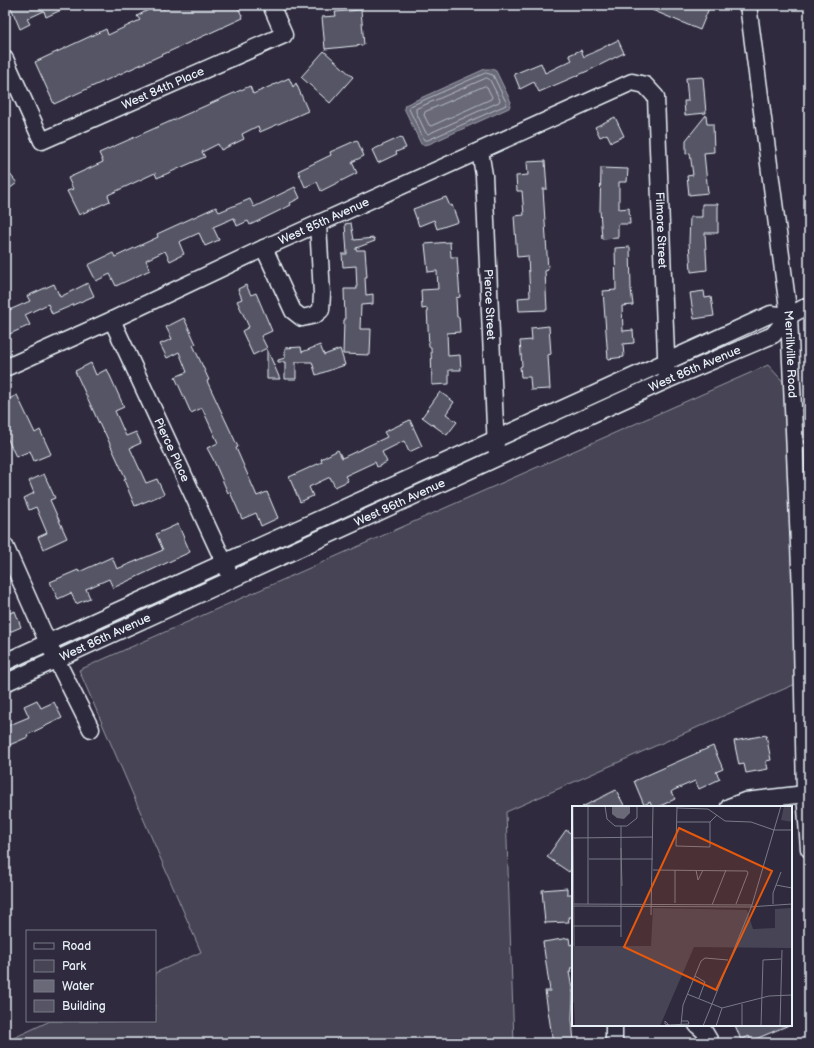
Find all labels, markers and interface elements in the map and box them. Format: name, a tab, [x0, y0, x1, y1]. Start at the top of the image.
street label: West 84th Place	[120, 64, 207, 113]
street label: Filmore Street	[652, 192, 670, 269]
street label: West 85th Avenue	[276, 195, 372, 249]
street label: Pierce Street	[480, 269, 498, 341]
street label: Merrillville Road	[780, 310, 800, 399]
street label: West 86th Avenue	[647, 343, 743, 395]
street label: Pierce Place	[150, 416, 193, 484]
street label: West 86th Avenue	[352, 476, 448, 530]
street label: West 86th Avenue	[57, 610, 153, 665]
inset map	[572, 806, 792, 1026]
legend	[26, 930, 156, 1022]
text: Road	[62, 939, 91, 954]
text: Park	[62, 959, 86, 974]
text: Water	[62, 979, 94, 994]
text: Building	[62, 999, 106, 1014]

